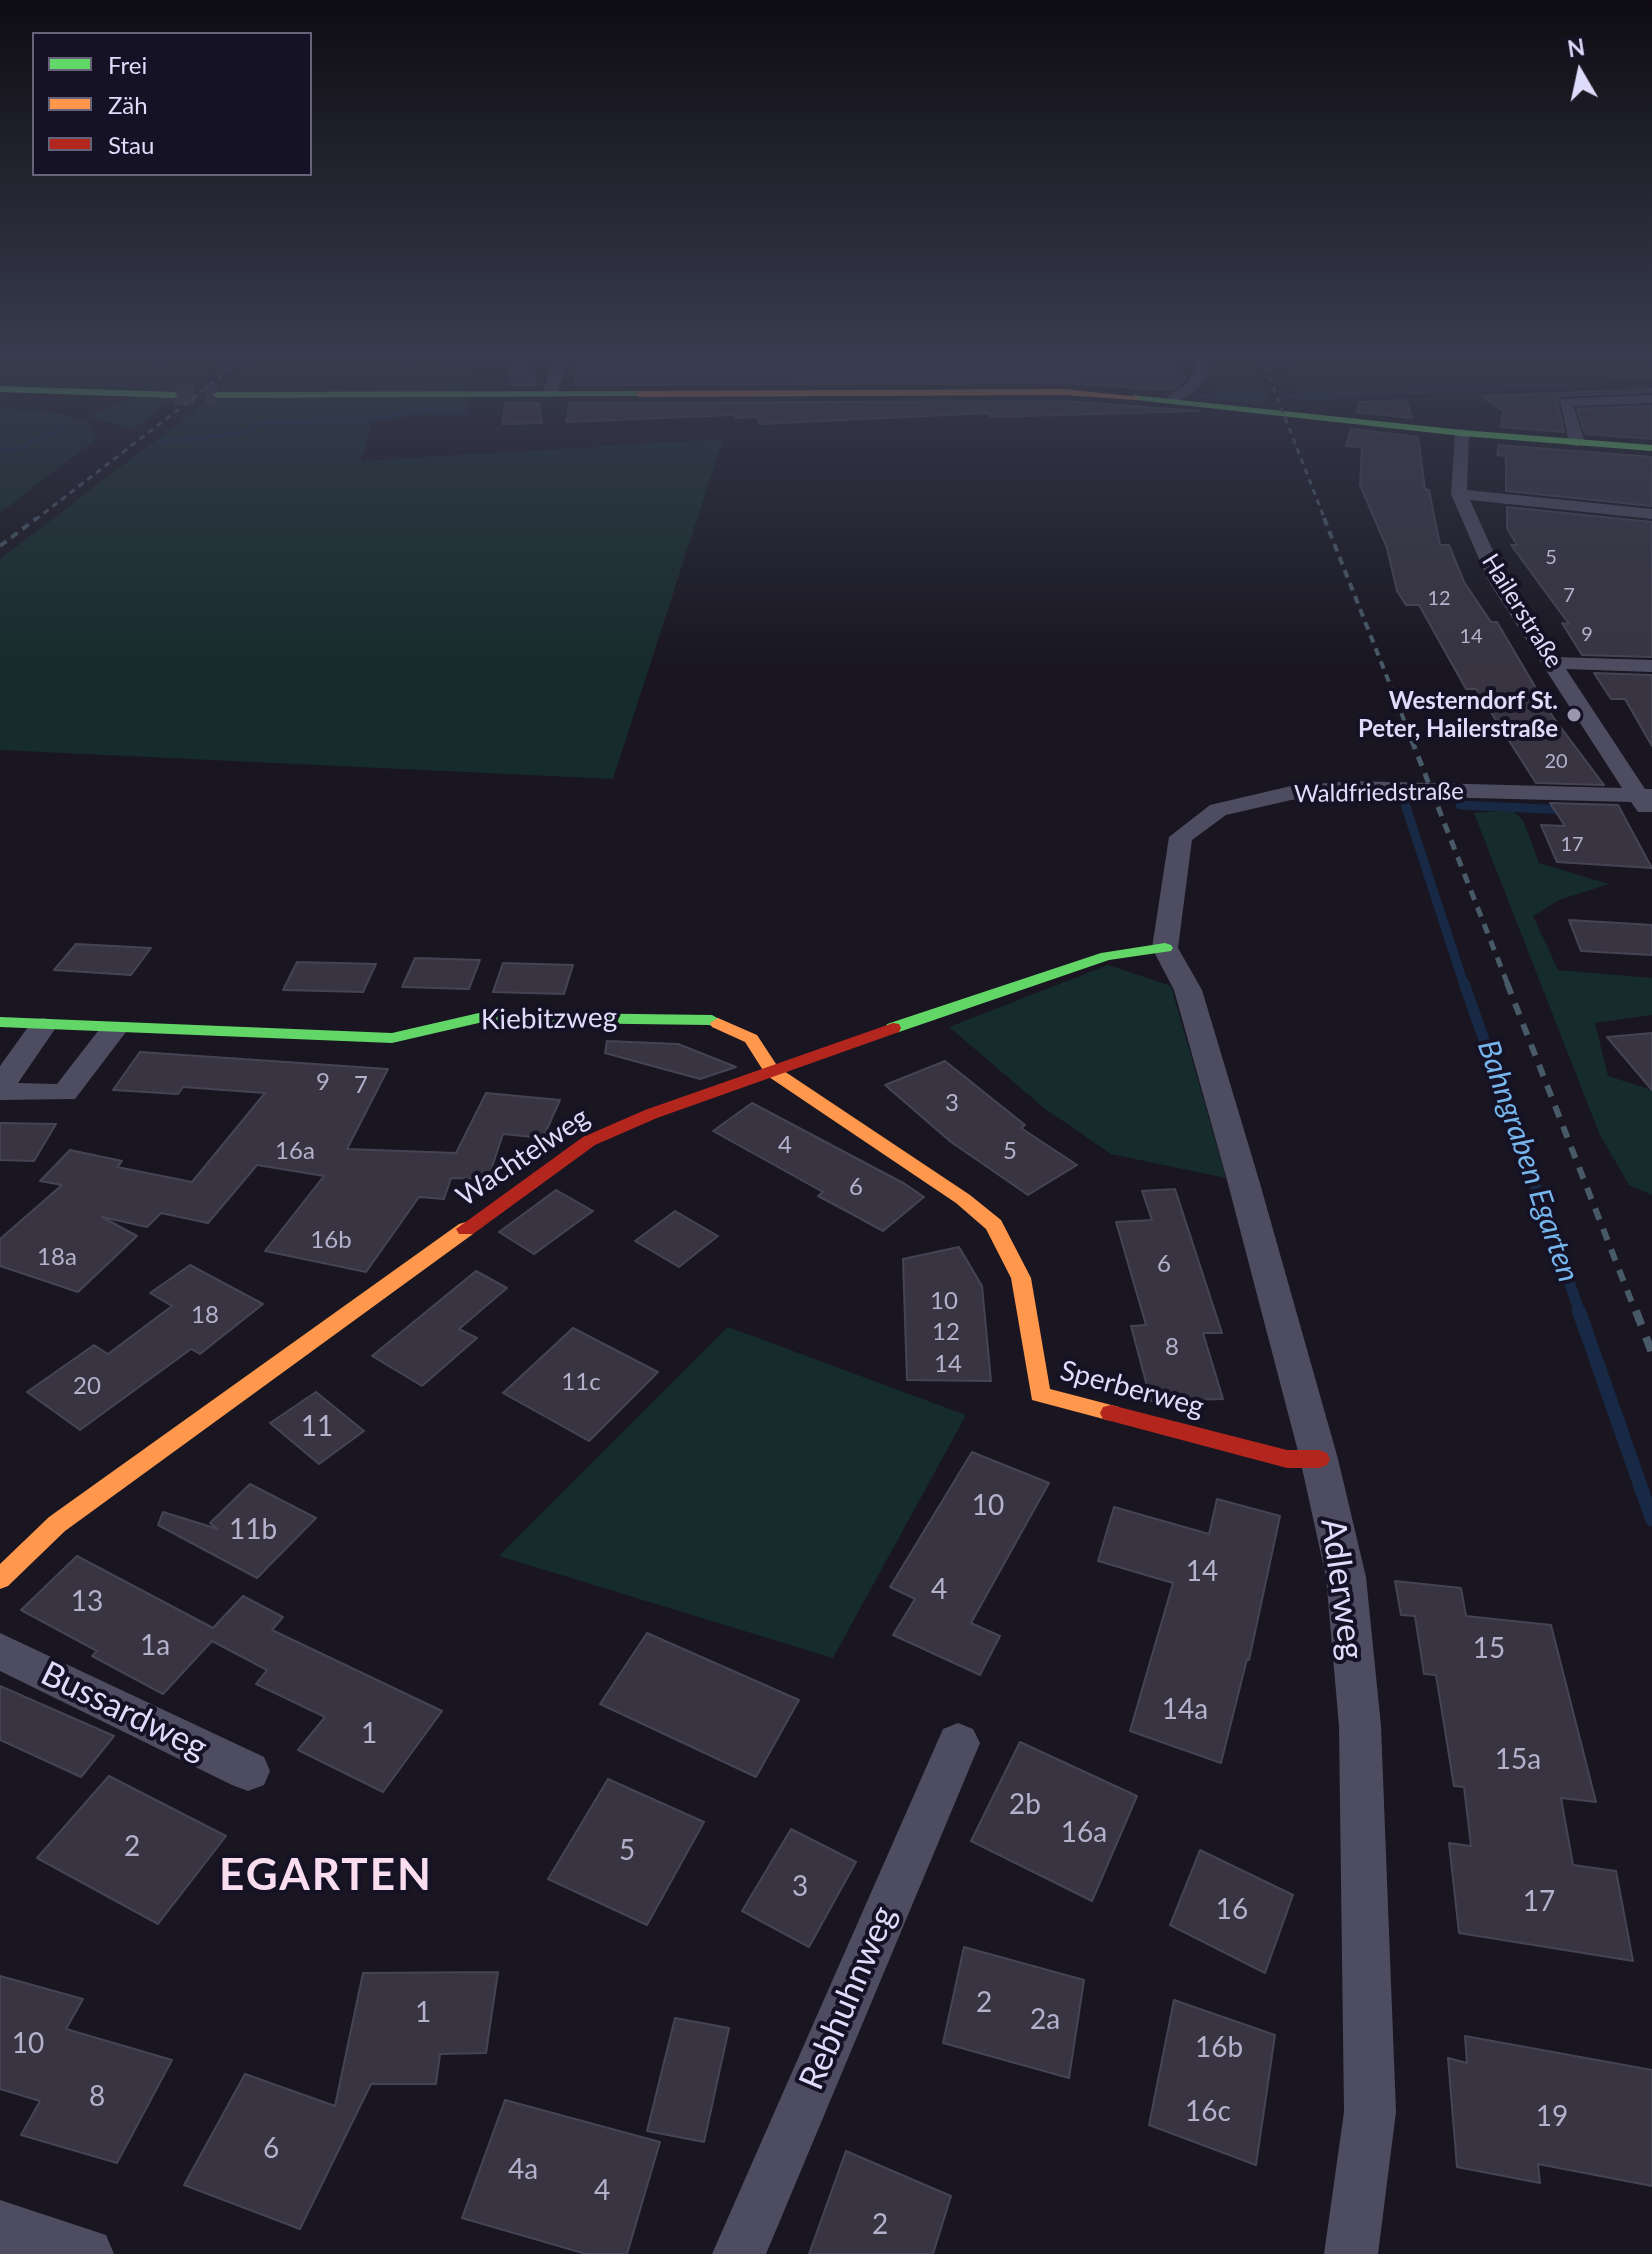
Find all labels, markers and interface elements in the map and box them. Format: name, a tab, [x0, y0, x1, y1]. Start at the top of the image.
legend	[32, 32, 312, 176]
north arrow	[1540, 32, 1620, 112]
text: N	[1566, 33, 1587, 62]
text: Frei	[108, 50, 147, 79]
text: Zäh	[108, 90, 148, 119]
text: Stau	[108, 130, 154, 159]
house number: 5	[1545, 546, 1557, 570]
street label: Hailerstraße	[1476, 549, 1568, 673]
house number: 7	[1563, 584, 1575, 608]
house number: 12	[1427, 587, 1451, 611]
house number: 9	[1581, 623, 1593, 647]
house number: 14	[1459, 625, 1483, 649]
place label: Westerndorf St. Peter, Hailerstraße	[1358, 687, 1558, 743]
marker: Westerndorf St. Peter, Hailerstraße	[1565, 706, 1583, 724]
house number: 20	[1544, 750, 1568, 774]
street label: Waldfriedstraße	[1294, 777, 1464, 809]
house number: 17	[1560, 833, 1584, 857]
street label: Kiebitzweg	[481, 1001, 617, 1037]
water label: Bahngraben Egarten	[1470, 1035, 1586, 1287]
house number: 9	[316, 1068, 330, 1096]
house number: 7	[354, 1071, 368, 1099]
house number: 3	[945, 1089, 959, 1117]
street label: Wachtelweg	[450, 1100, 596, 1214]
house number: 4	[778, 1131, 792, 1159]
house number: 16a	[275, 1137, 315, 1165]
house number: 5	[1003, 1137, 1017, 1165]
house number: 6	[849, 1173, 863, 1201]
house number: 16b	[310, 1226, 352, 1254]
house number: 18a	[37, 1243, 77, 1271]
house number: 6	[1157, 1250, 1171, 1278]
house number: 10	[930, 1287, 958, 1315]
house number: 18	[191, 1301, 219, 1329]
house number: 12	[932, 1318, 960, 1346]
house number: 8	[1165, 1333, 1179, 1361]
house number: 14	[934, 1350, 962, 1378]
street label: Sperberweg	[1056, 1354, 1208, 1424]
house number: 11c	[561, 1368, 601, 1396]
house number: 20	[73, 1372, 101, 1400]
house number: 11	[301, 1410, 333, 1444]
house number: 10	[972, 1489, 1004, 1523]
house number: 11b	[229, 1513, 277, 1547]
street label: Adlerweg	[1312, 1516, 1372, 1662]
house number: 14	[1186, 1555, 1218, 1589]
house number: 4	[931, 1573, 947, 1607]
house number: 13	[71, 1585, 103, 1619]
house number: 1a	[140, 1629, 170, 1663]
house number: 15	[1473, 1632, 1505, 1666]
street label: Bussardweg	[34, 1653, 214, 1769]
house number: 14a	[1162, 1693, 1208, 1727]
house number: 1	[361, 1717, 377, 1751]
house number: 15a	[1495, 1743, 1541, 1777]
house number: 2b	[1009, 1788, 1041, 1822]
house number: 16a	[1061, 1816, 1107, 1850]
house number: 2	[124, 1830, 140, 1864]
house number: 5	[619, 1834, 635, 1868]
district label: EGARTEN	[219, 1850, 433, 1902]
house number: 3	[792, 1870, 808, 1904]
house number: 17	[1523, 1885, 1555, 1919]
house number: 16	[1216, 1893, 1248, 1927]
street label: Rebhuhnweg	[791, 1900, 905, 2096]
house number: 2	[976, 1986, 992, 2020]
house number: 1	[415, 1996, 431, 2030]
house number: 2a	[1030, 2003, 1060, 2037]
house number: 10	[12, 2027, 44, 2061]
house number: 16b	[1195, 2031, 1243, 2065]
house number: 8	[89, 2080, 105, 2114]
house number: 16c	[1185, 2095, 1231, 2129]
house number: 19	[1536, 2100, 1568, 2134]
house number: 6	[263, 2132, 279, 2166]
house number: 4a	[508, 2153, 538, 2187]
house number: 4	[594, 2174, 610, 2208]
house number: 2	[872, 2208, 888, 2242]

